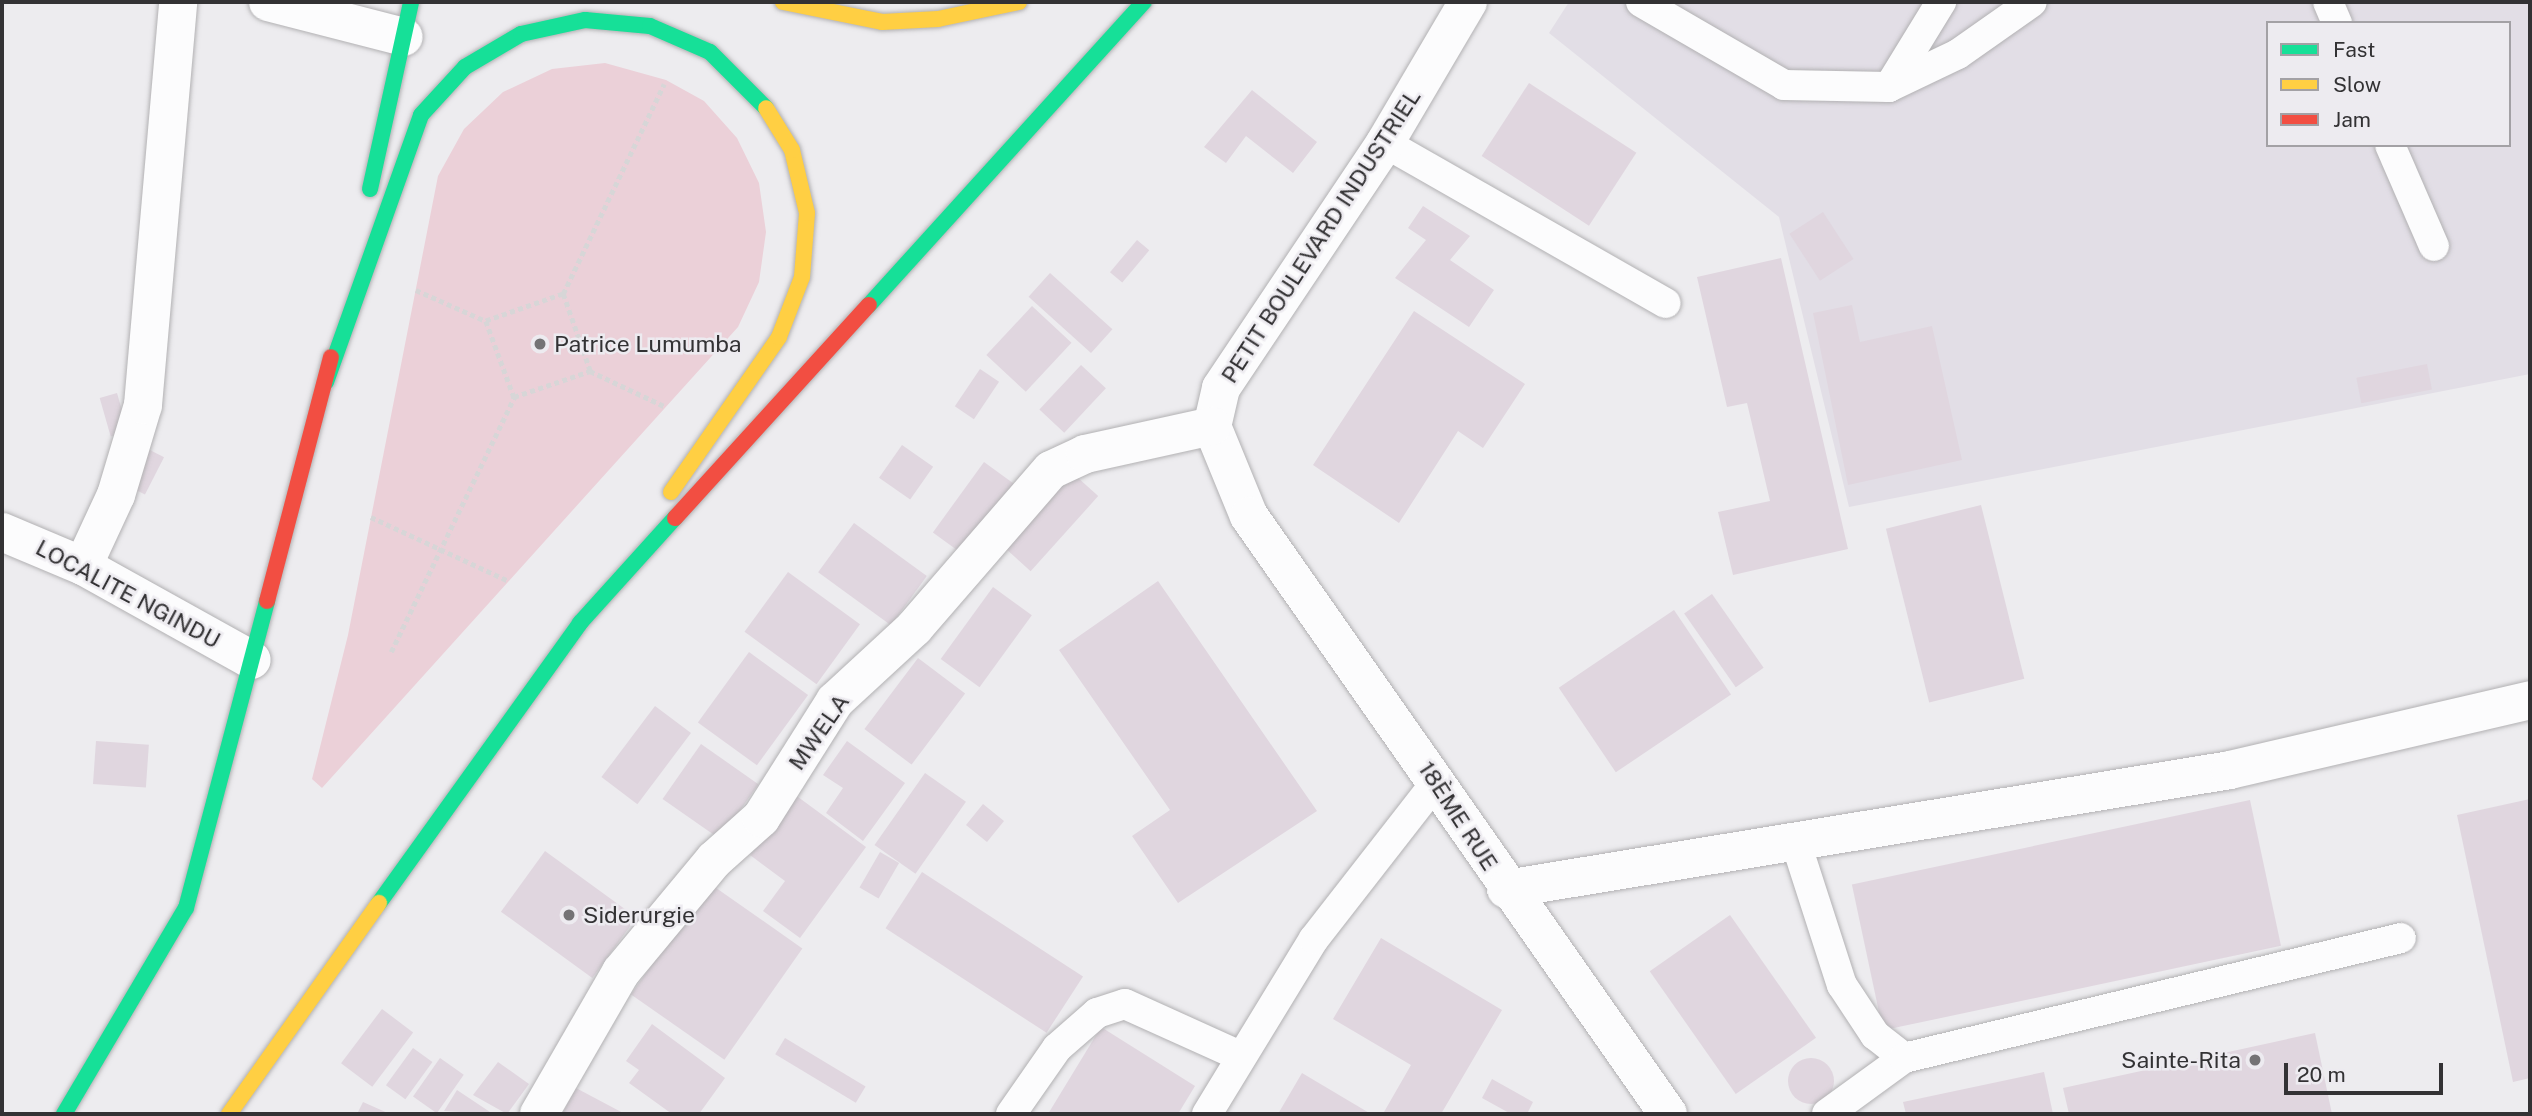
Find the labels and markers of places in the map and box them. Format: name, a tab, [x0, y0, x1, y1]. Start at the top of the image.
place label: Patrice Lumumba	[554, 330, 742, 358]
marker: Patrice Lumumba	[532, 336, 548, 352]
place label: Siderurgie	[583, 901, 695, 929]
marker: Siderurgie	[561, 907, 577, 923]
place label: Sainte-Rita	[2121, 1046, 2241, 1074]
marker: Sainte-Rita	[2247, 1052, 2263, 1068]

